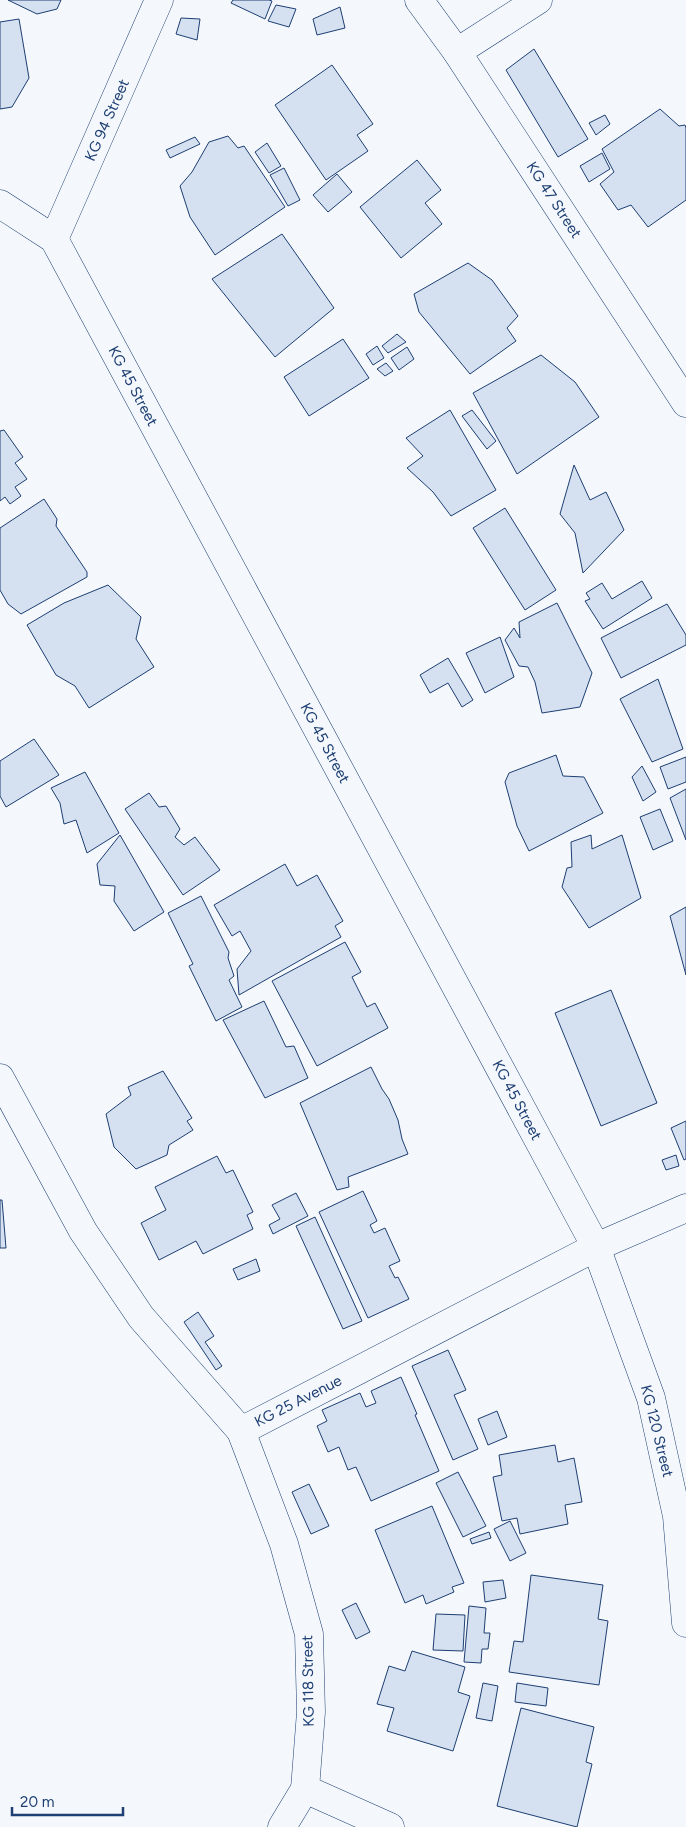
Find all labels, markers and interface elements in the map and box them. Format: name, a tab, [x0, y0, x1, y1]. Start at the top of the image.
street label: KG 94 Street	[81, 76, 133, 164]
street label: KG 47 Street	[523, 158, 586, 242]
street label: KG 45 Street	[104, 343, 162, 429]
street label: KG 45 Street	[296, 700, 354, 786]
street label: KG 45 Street	[488, 1057, 546, 1143]
street label: KG 25 Avenue	[251, 1371, 345, 1431]
street label: KG 120 Street	[637, 1383, 677, 1479]
street label: KG 118 Street	[298, 1635, 318, 1727]
scale bar	[12, 1784, 124, 1816]
text: 20 m	[20, 1793, 54, 1811]

